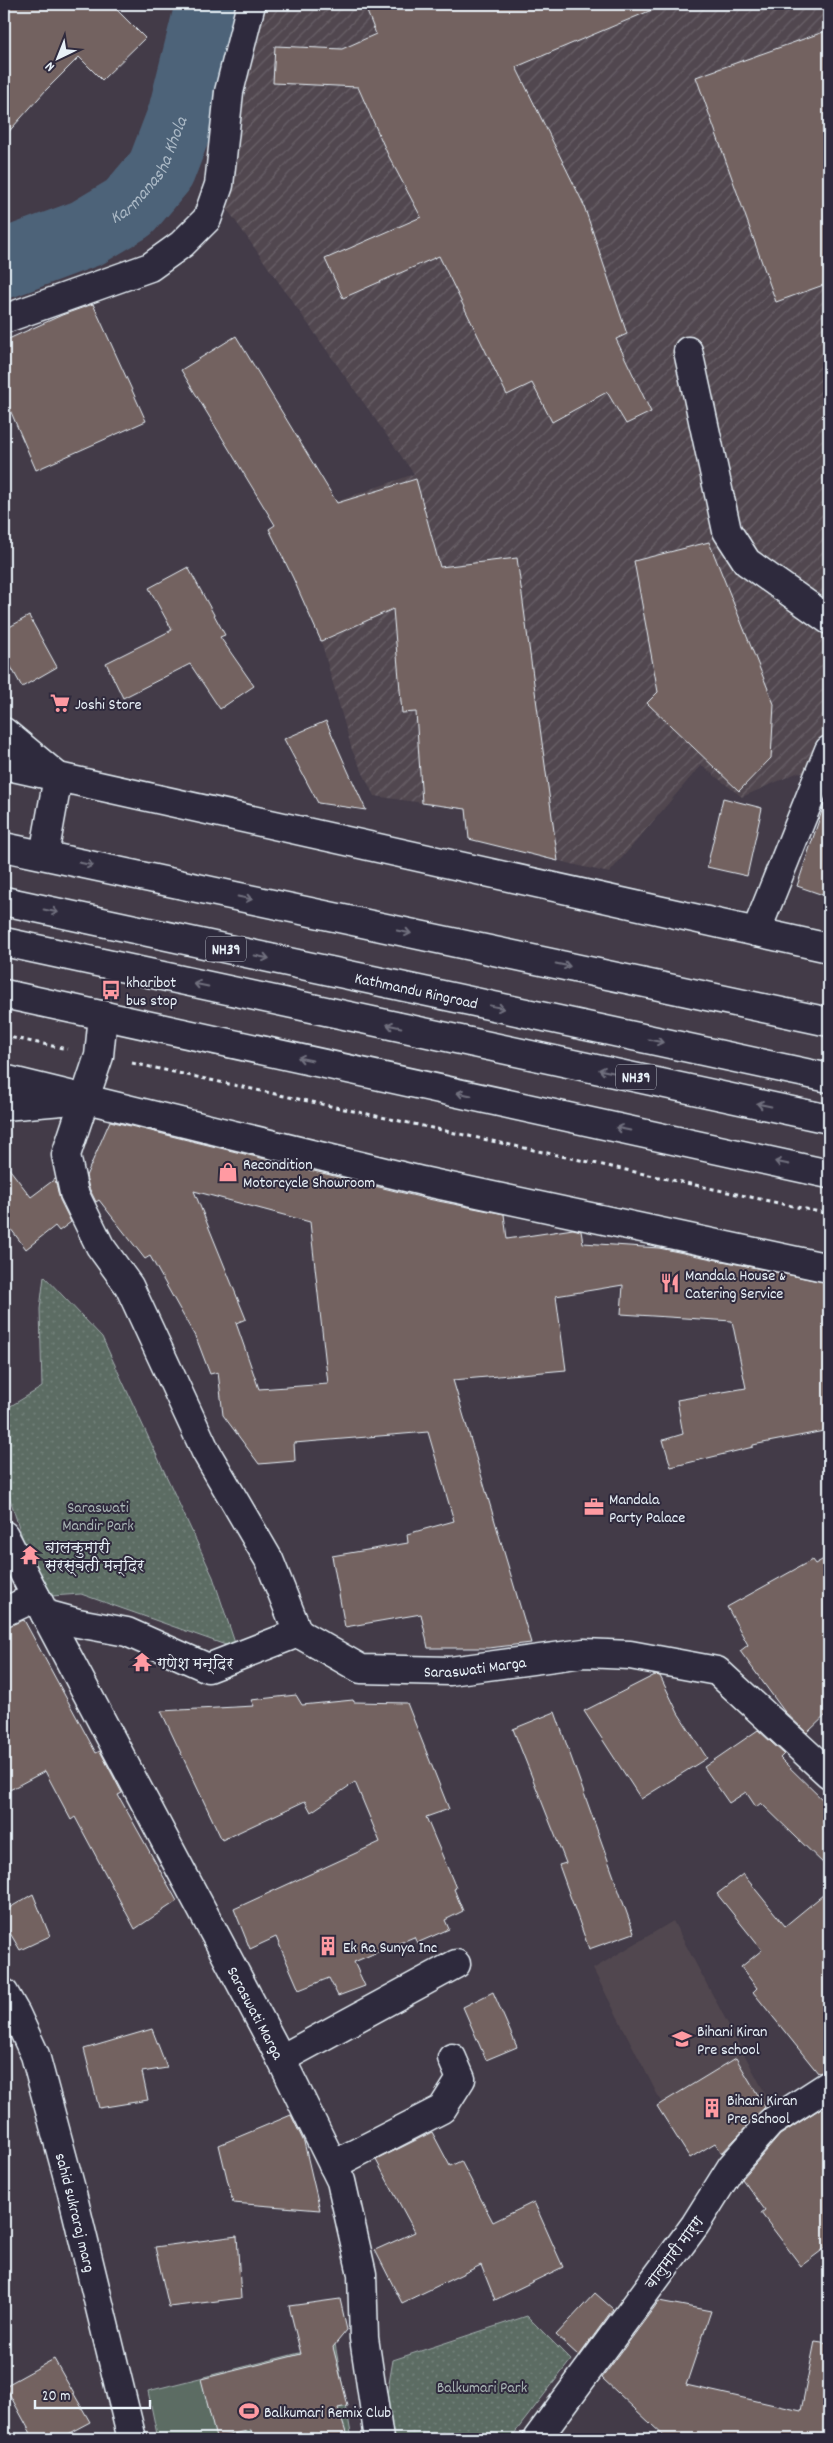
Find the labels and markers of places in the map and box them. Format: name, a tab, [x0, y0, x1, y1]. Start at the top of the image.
supermarket icon: Joshi Store	[49, 692, 71, 714]
place label: Joshi Store	[75, 694, 142, 717]
place label: kharibot bus stop	[126, 972, 177, 1013]
bus stop icon: kharibot bus stop	[100, 979, 122, 1001]
place label: Recondition Motorcycle Showroom	[243, 1154, 375, 1195]
shop icon: Recondition Motorcycle Showroom	[217, 1161, 239, 1183]
place label: Mandala House & Catering Service	[685, 1265, 786, 1306]
restaurant icon: Mandala House & Catering Service	[659, 1272, 681, 1294]
place label: Mandala Party Palace	[609, 1489, 685, 1530]
office icon: Mandala Party Palace	[583, 1496, 605, 1518]
place label: बालकुमारी सरस्वती मन्दिर	[44, 1537, 144, 1578]
temple icon: बालकुमारी सरस्वती मन्दिर	[19, 1544, 41, 1566]
temple icon: गणेश मन्दिर	[131, 1651, 153, 1673]
place label: गणेश मन्दिर	[156, 1653, 234, 1676]
building icon: Ek Ra Sunya Inc	[317, 1935, 339, 1957]
place label: Ek Ra Sunya Inc	[343, 1937, 437, 1960]
place label: Bihani Kiran Pre school	[697, 2021, 767, 2062]
school or university icon: Bihani Kiran Pre school	[671, 2028, 693, 2050]
place label: Bihani Kiran Pre School	[727, 2090, 797, 2131]
building icon: Bihani Kiran Pre School	[701, 2097, 723, 2119]
sports icon: Balkumari Remix Club	[238, 2400, 260, 2422]
place label: Balkumari Remix Club	[264, 2402, 391, 2425]

